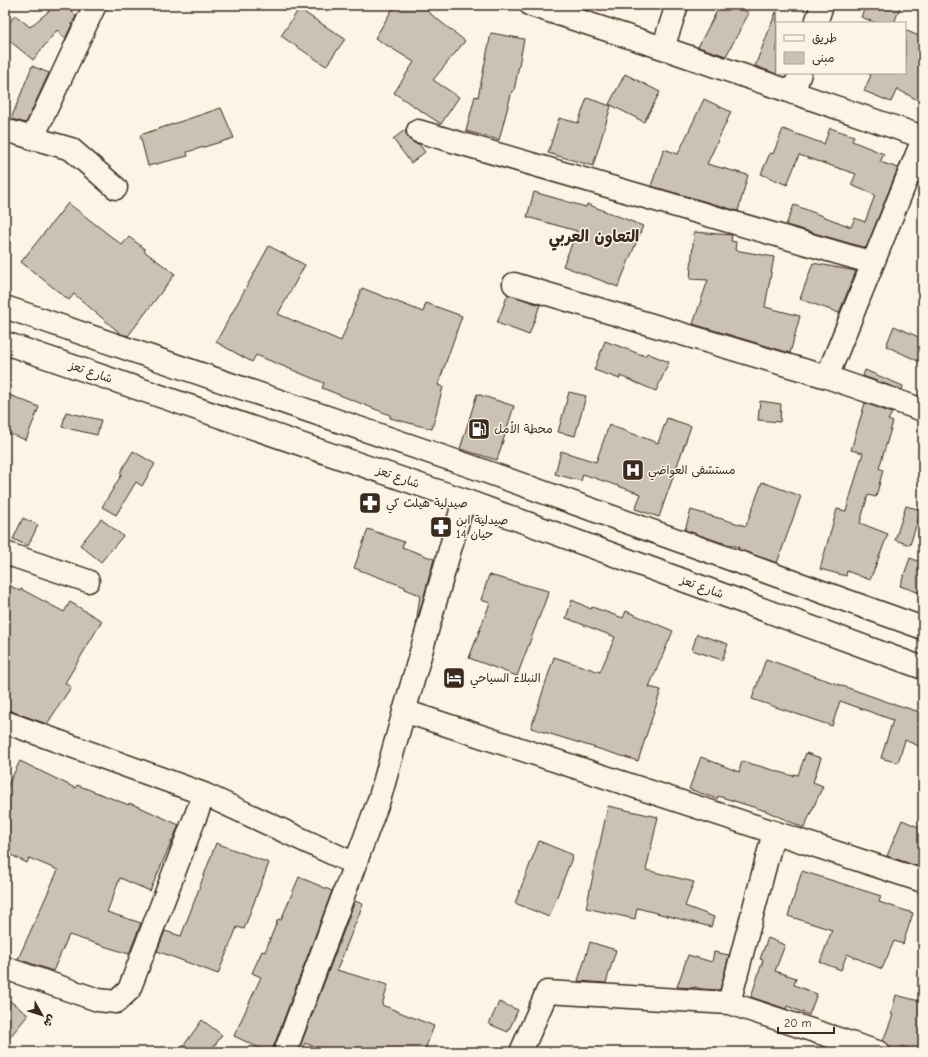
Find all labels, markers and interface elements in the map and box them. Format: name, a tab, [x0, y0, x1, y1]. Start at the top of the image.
legend	[776, 22, 906, 74]
text: طريق	[812, 31, 837, 45]
text: مبنى	[812, 51, 835, 66]
district label: التعاون العربي	[549, 228, 639, 251]
street label: شارع تعز	[66, 358, 114, 388]
fuel station icon: محطة الأمل	[466, 416, 492, 442]
place label: محطة الأمل	[494, 421, 553, 436]
hospital icon: مستشفى العواضي	[620, 457, 646, 483]
street label: شارع تعز	[373, 463, 421, 493]
place label: مستشفى العواضي	[648, 463, 735, 481]
pharmacy icon: صيدلية هيلث كي	[357, 490, 383, 516]
place label: صيدلية هيلث كي	[386, 496, 468, 514]
place label: صيدلية ابن حيان 14	[456, 513, 508, 541]
pharmacy icon: صيدلية ابن حيان 14	[428, 514, 454, 540]
street label: شارع تعز	[677, 572, 725, 603]
hotel icon: النبلاء السياحي	[441, 665, 467, 691]
place label: النبلاء السياحي	[470, 671, 541, 689]
north arrow	[22, 995, 62, 1035]
scale bar	[778, 1009, 834, 1035]
text: ش	[41, 1012, 58, 1030]
text: 20 m	[784, 1016, 812, 1030]

